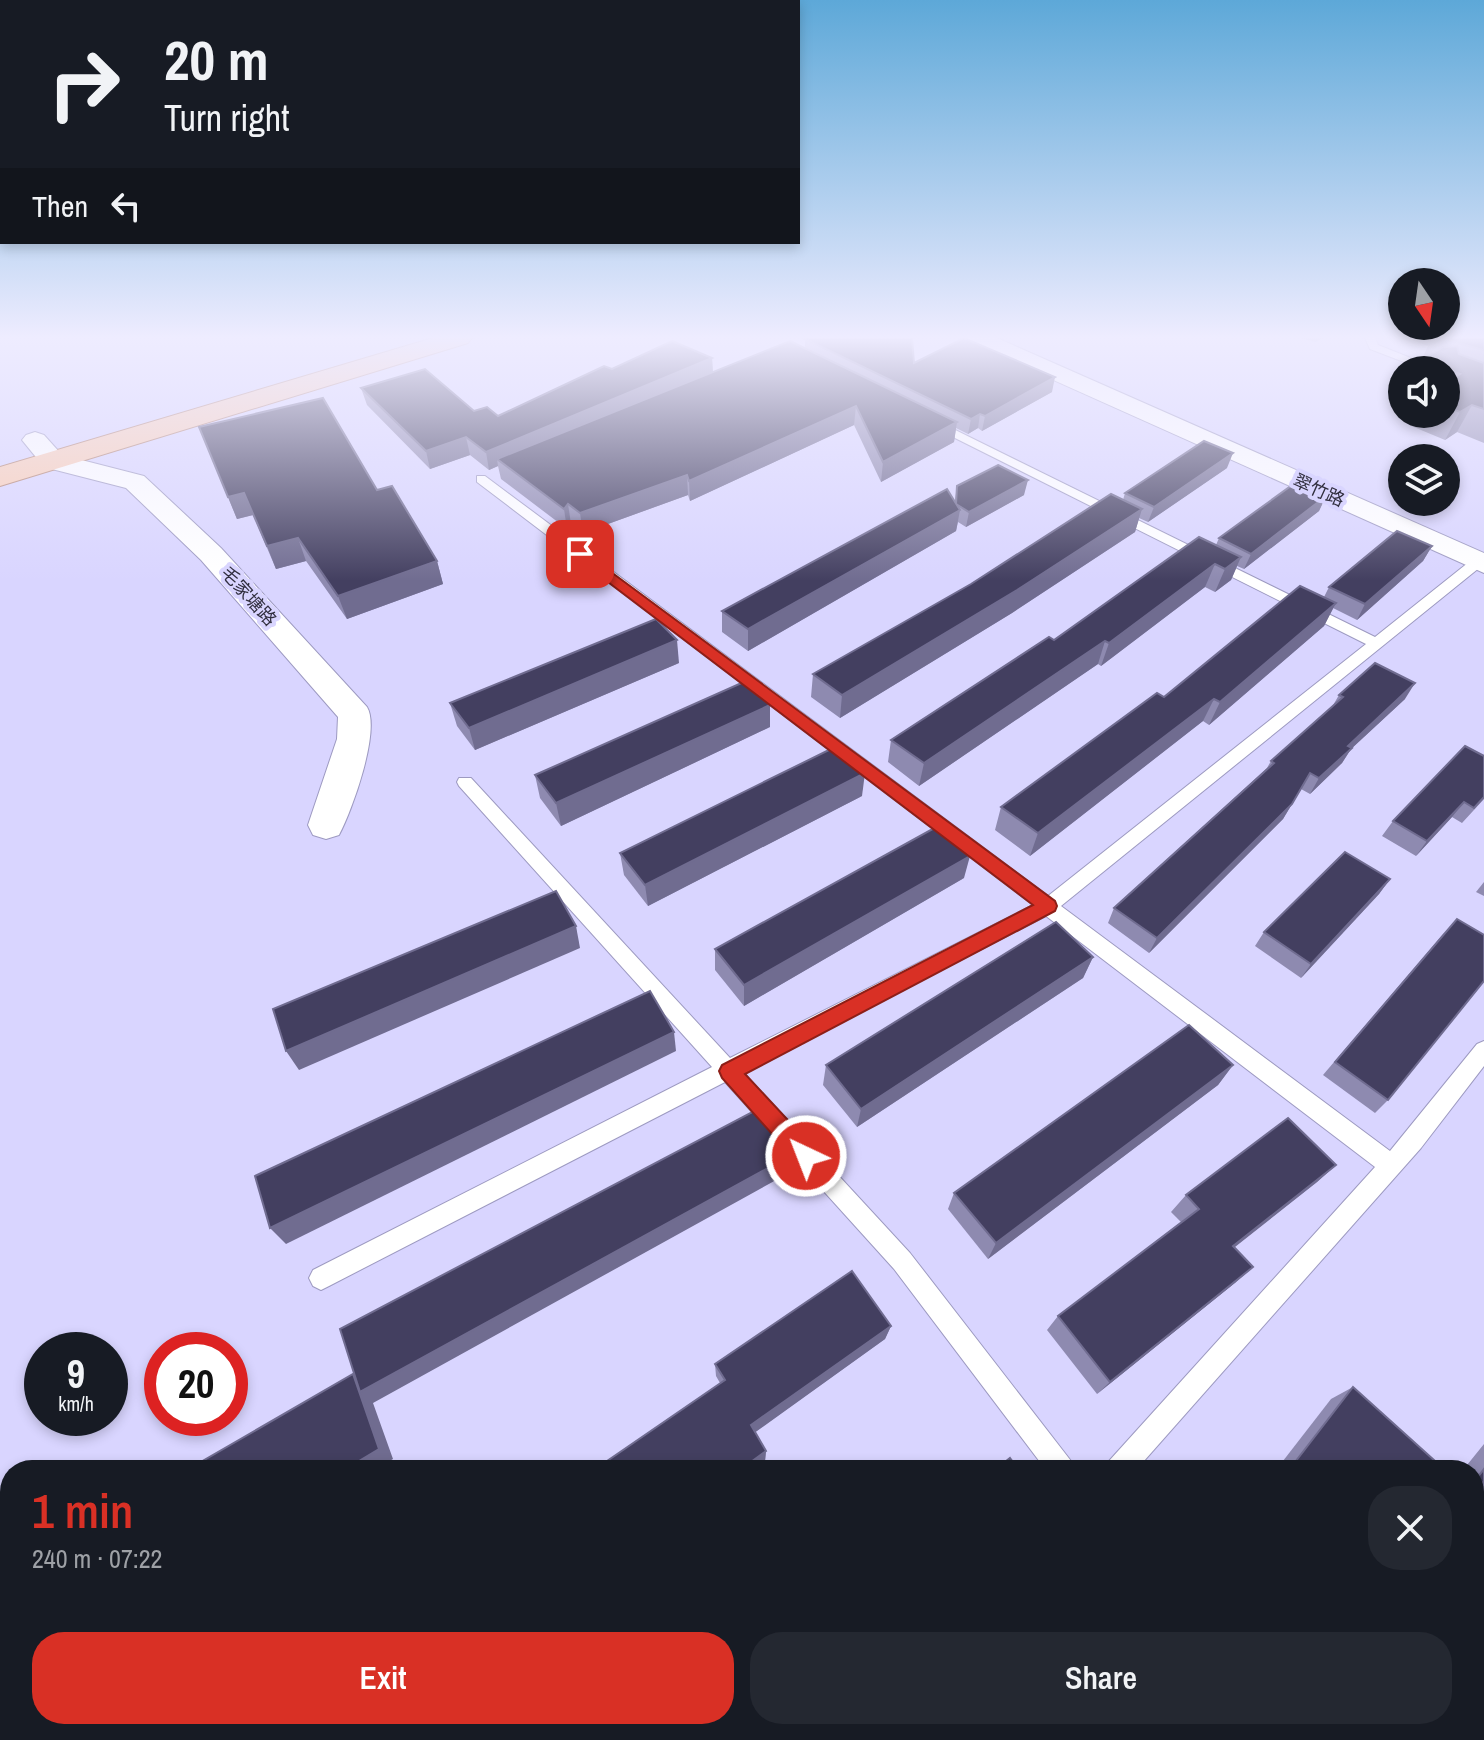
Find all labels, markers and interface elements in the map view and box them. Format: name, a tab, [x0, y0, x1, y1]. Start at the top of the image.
text: 20 m	[164, 22, 269, 97]
icon: right	[32, 32, 136, 136]
text: Turn right	[164, 94, 289, 142]
icon: left	[104, 184, 148, 228]
text: Then	[32, 186, 88, 226]
north arrow	[1388, 268, 1460, 340]
map controls	[1388, 268, 1460, 516]
button: sound	[1388, 356, 1460, 428]
button: layers	[1388, 444, 1460, 516]
street label: 翠竹路	[1289, 468, 1349, 512]
pin	[546, 520, 614, 588]
icon: arrive	[558, 532, 602, 576]
street label: 毛家塘路	[216, 561, 282, 631]
position arrow	[764, 1114, 848, 1198]
speed limit sign: 20	[144, 1332, 248, 1436]
text: 9	[67, 1347, 85, 1400]
text: km/h	[58, 1390, 94, 1417]
text: 1 min	[32, 1478, 133, 1543]
button: close	[1368, 1486, 1452, 1570]
text: 240 m · 07:22	[32, 1541, 162, 1576]
button: Exit	[32, 1632, 734, 1724]
button: Share	[750, 1632, 1452, 1724]

